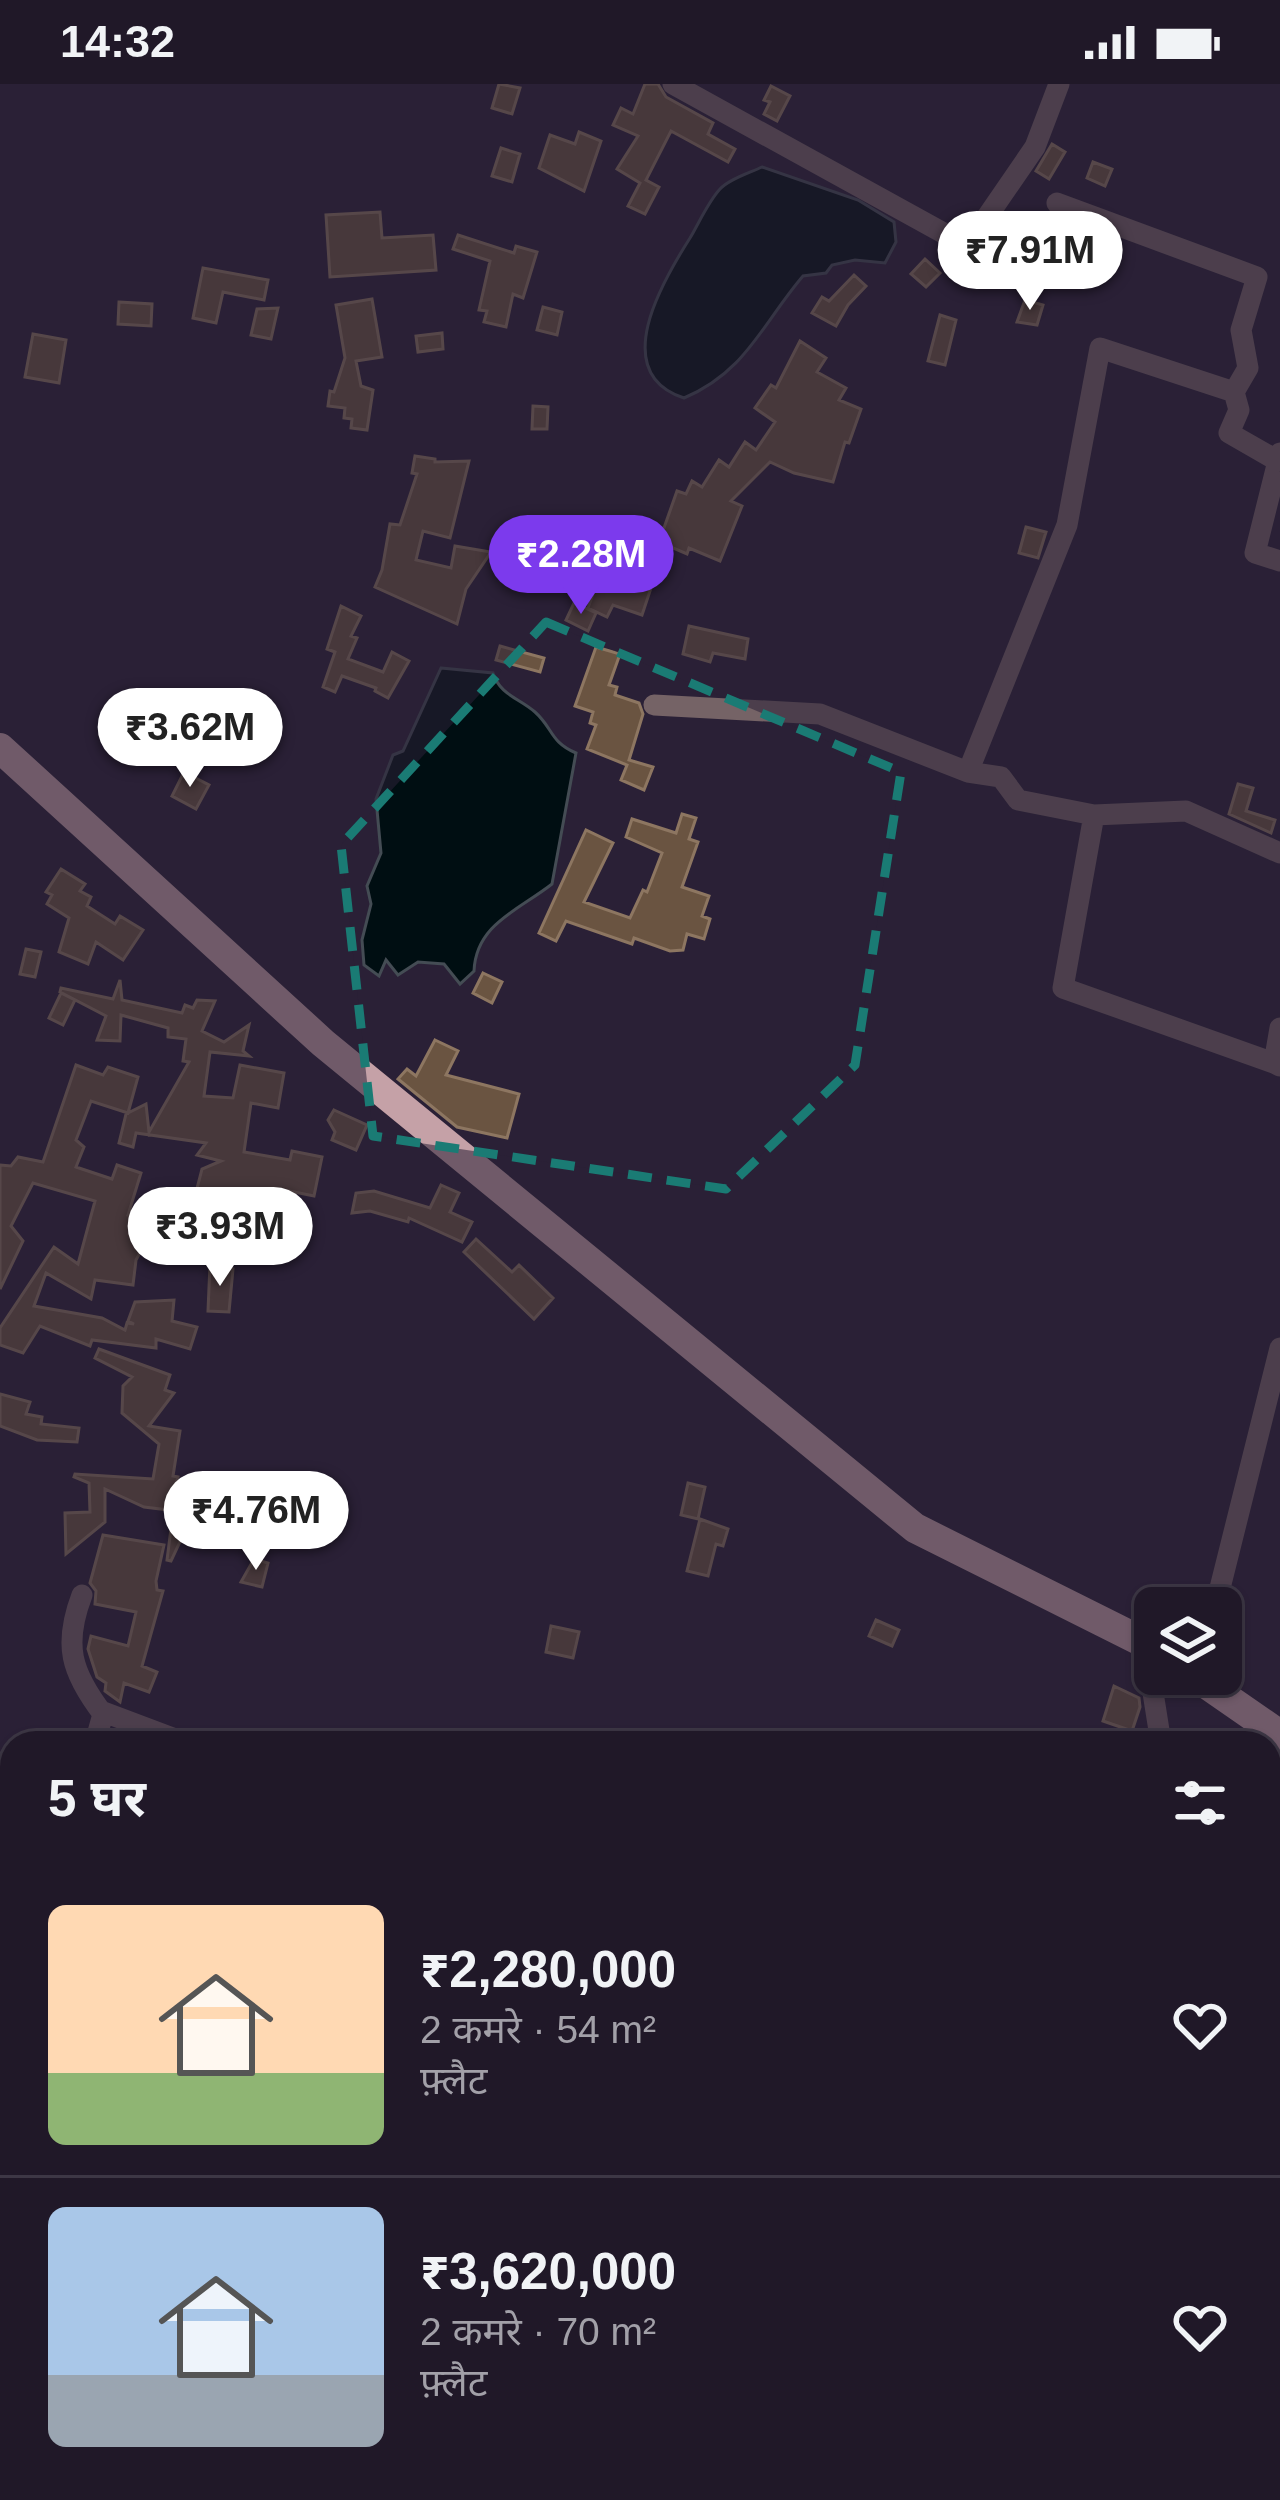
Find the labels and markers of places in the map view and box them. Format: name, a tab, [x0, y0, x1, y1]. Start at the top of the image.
pin: ₹7.91M	[932, 211, 1128, 313]
pin: ₹2.28M	[483, 515, 679, 617]
pin: ₹3.62M	[92, 688, 288, 790]
pin: ₹3.93M	[122, 1187, 318, 1289]
pin: ₹4.76M	[158, 1471, 354, 1573]

